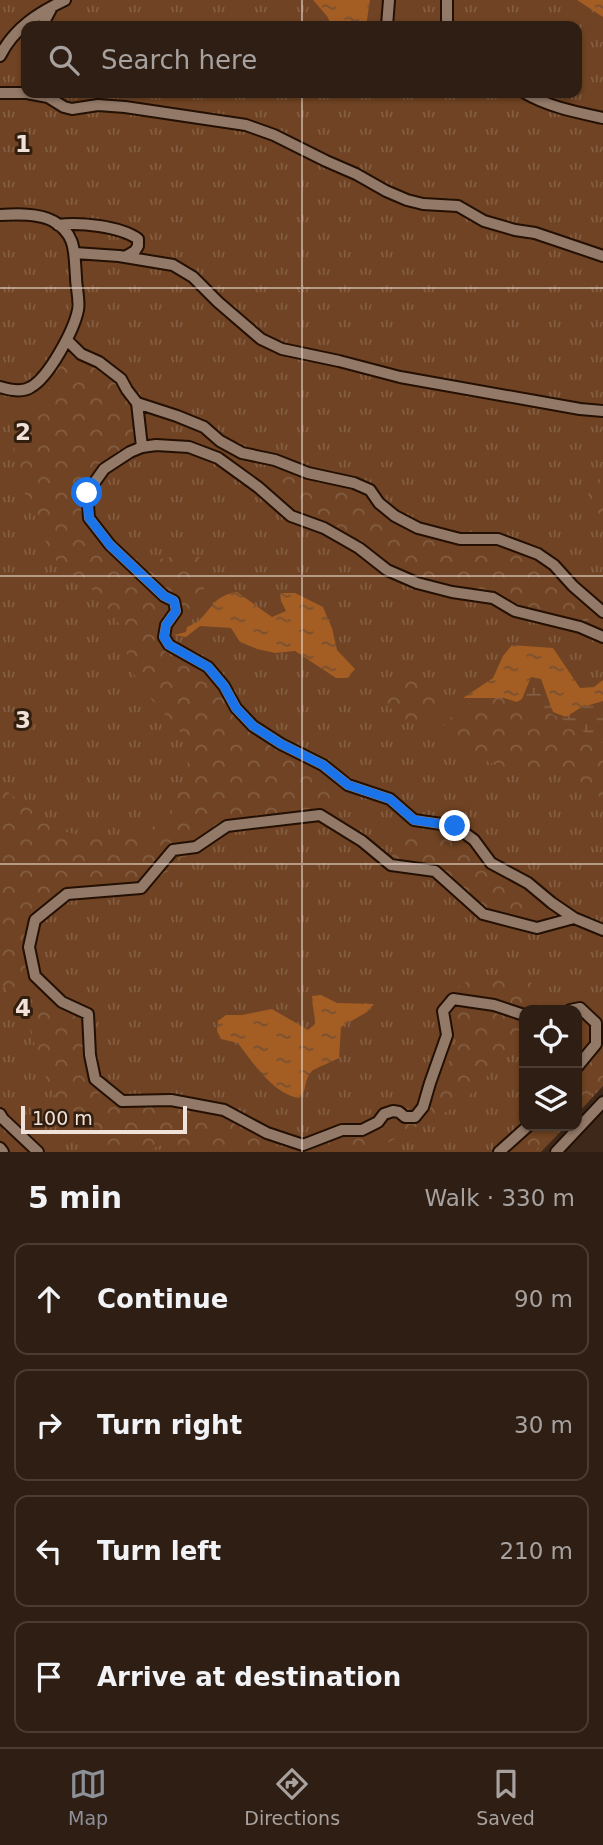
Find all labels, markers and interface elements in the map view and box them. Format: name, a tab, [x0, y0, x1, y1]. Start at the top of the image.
search box	[21, 21, 582, 98]
icon: search	[45, 41, 83, 79]
text: Search here	[101, 45, 257, 75]
text: 1	[15, 131, 31, 157]
text: 2	[15, 419, 31, 445]
route start	[71, 477, 102, 508]
text: 3	[15, 707, 31, 733]
route end	[439, 810, 470, 841]
text: 4	[15, 995, 31, 1021]
map controls	[519, 1005, 582, 1131]
button: locate	[519, 1005, 582, 1068]
button: layers	[519, 1068, 582, 1131]
scale bar	[21, 1103, 187, 1135]
text: 100 m	[32, 1107, 93, 1129]
text: 5 min	[28, 1180, 122, 1215]
text: Walk · 330 m	[424, 1185, 575, 1211]
icon: ahead	[30, 1280, 68, 1318]
text: Continue	[97, 1284, 228, 1314]
text: 90 m	[514, 1286, 573, 1312]
icon: right	[30, 1406, 68, 1444]
text: Turn right	[97, 1410, 242, 1440]
text: 30 m	[514, 1412, 573, 1438]
icon: left	[30, 1532, 68, 1570]
text: Turn left	[97, 1536, 221, 1566]
text: 210 m	[499, 1538, 573, 1564]
icon: arrive	[30, 1658, 68, 1696]
text: Arrive at destination	[97, 1662, 401, 1692]
tab: Map	[68, 1765, 108, 1829]
tab: Directions	[244, 1765, 340, 1829]
tab: Saved	[476, 1765, 535, 1829]

